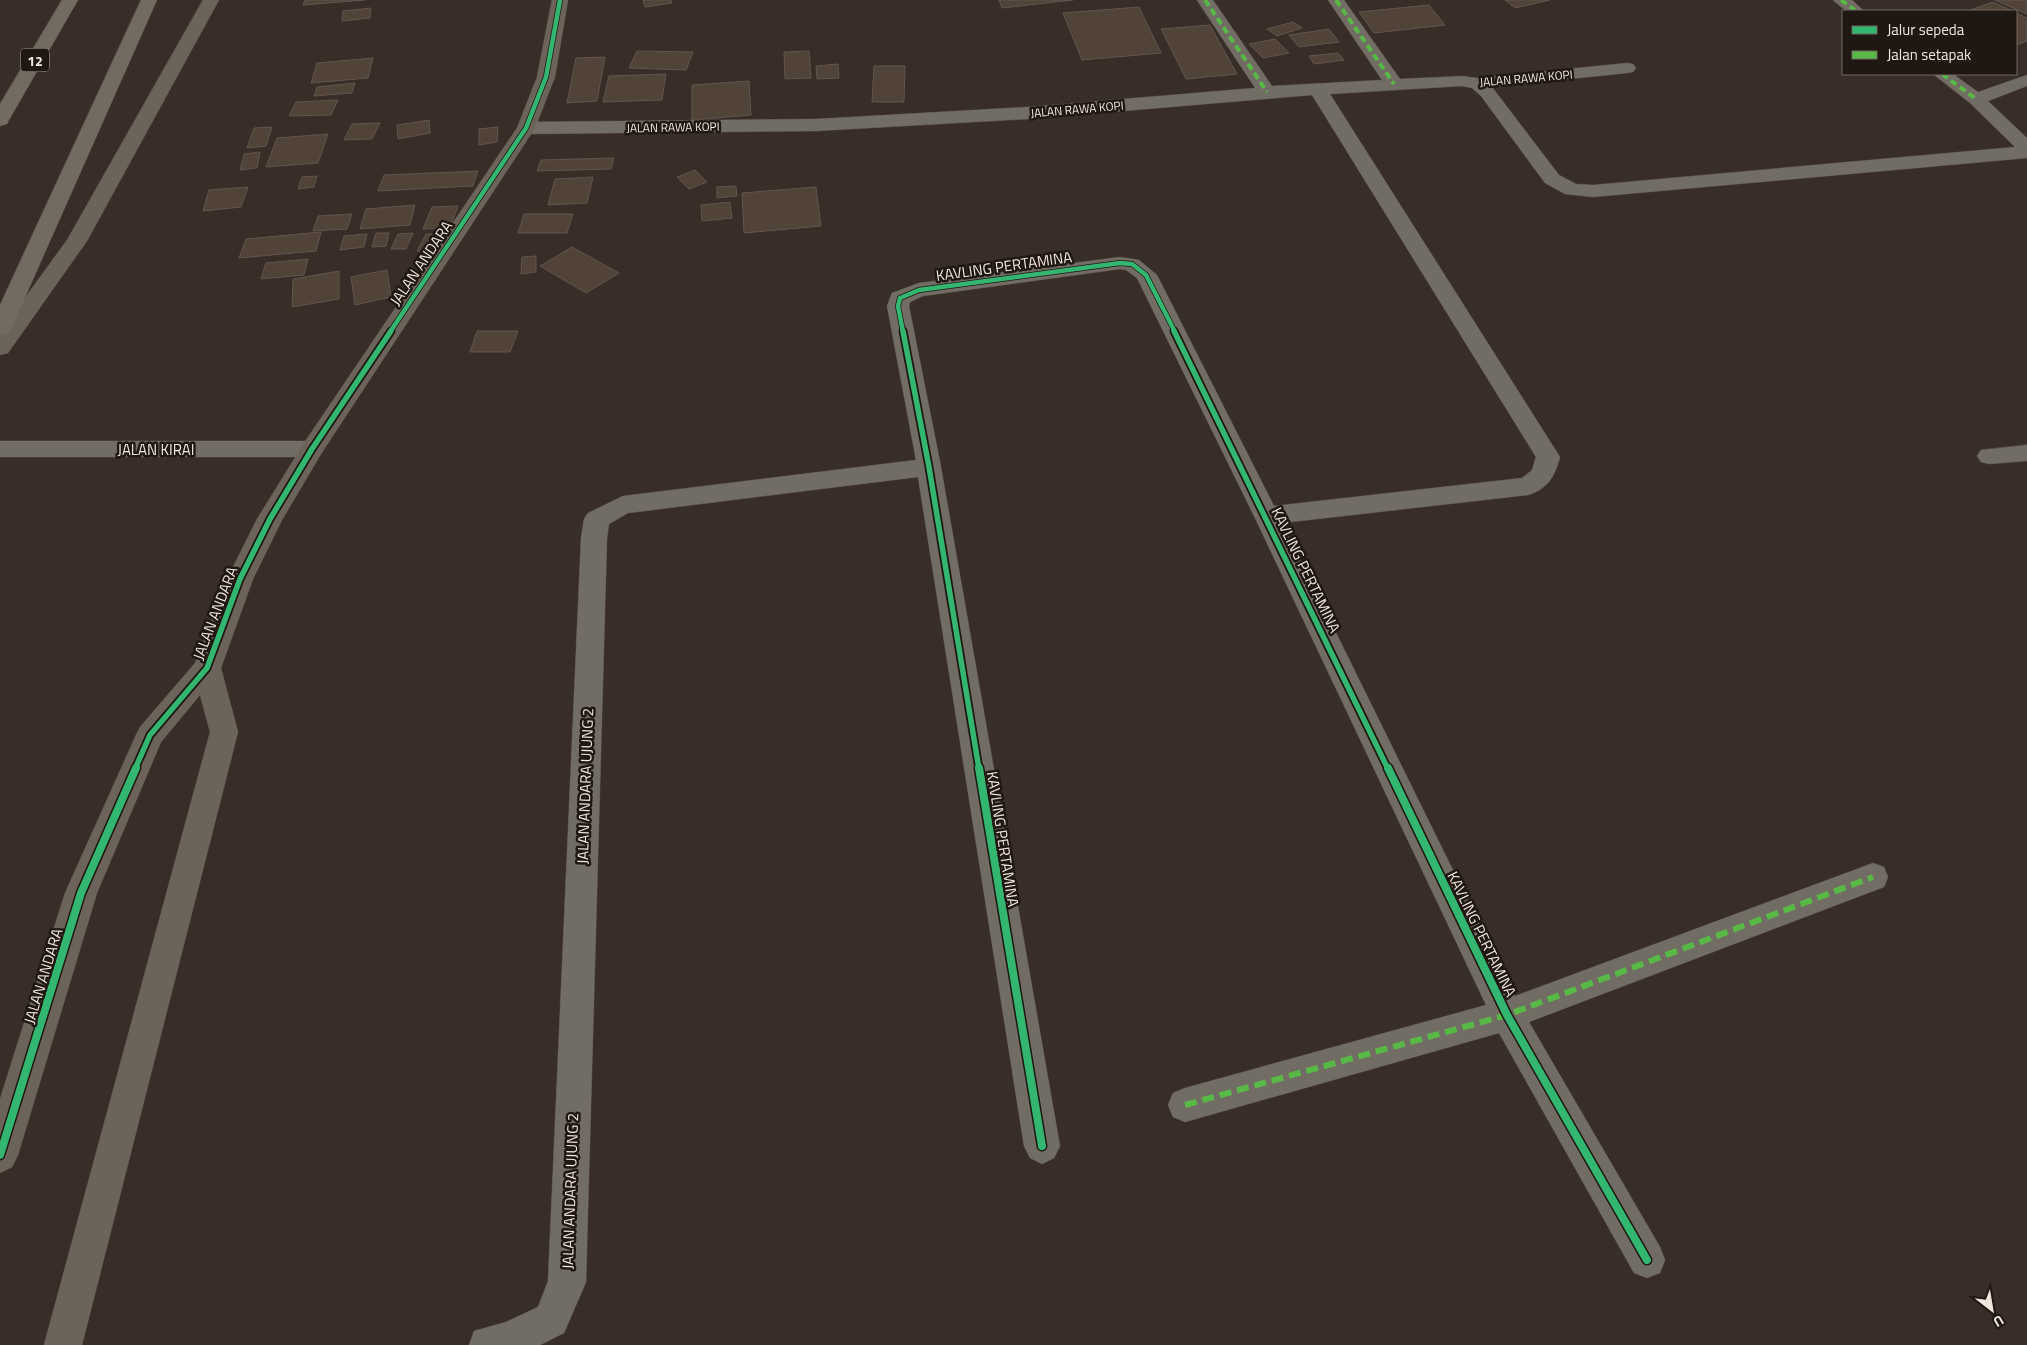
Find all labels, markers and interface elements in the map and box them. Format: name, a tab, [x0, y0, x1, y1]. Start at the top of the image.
legend	[1842, 10, 2017, 75]
text: Jalur sepeda	[1887, 18, 1965, 41]
text: Jalan setapak	[1887, 43, 1971, 66]
road number: 12	[21, 48, 49, 72]
street label: JALAN RAWA KOPI	[1479, 64, 1573, 92]
street label: JALAN RAWA KOPI	[1030, 95, 1124, 123]
street label: JALAN RAWA KOPI	[626, 117, 720, 137]
street label: JALAN ANDARA	[384, 216, 458, 310]
street label: KAVLING PERTAMINA	[935, 245, 1074, 287]
street label: JALAN KIRAI	[118, 438, 194, 461]
street label: KAVLING PERTAMINA	[1266, 503, 1346, 637]
street label: JALAN ANDARA	[187, 563, 243, 663]
street label: JALAN ANDARA UJUNG 2	[571, 708, 599, 864]
street label: KAVLING PERTAMINA	[981, 769, 1025, 909]
street label: KAVLING PERTAMINA	[1442, 867, 1522, 1001]
street label: JALAN ANDARA	[18, 926, 68, 1026]
street label: JALAN ANDARA UJUNG 2	[556, 1113, 584, 1269]
north arrow	[1967, 1285, 2017, 1335]
text: U	[1990, 1310, 2008, 1333]

